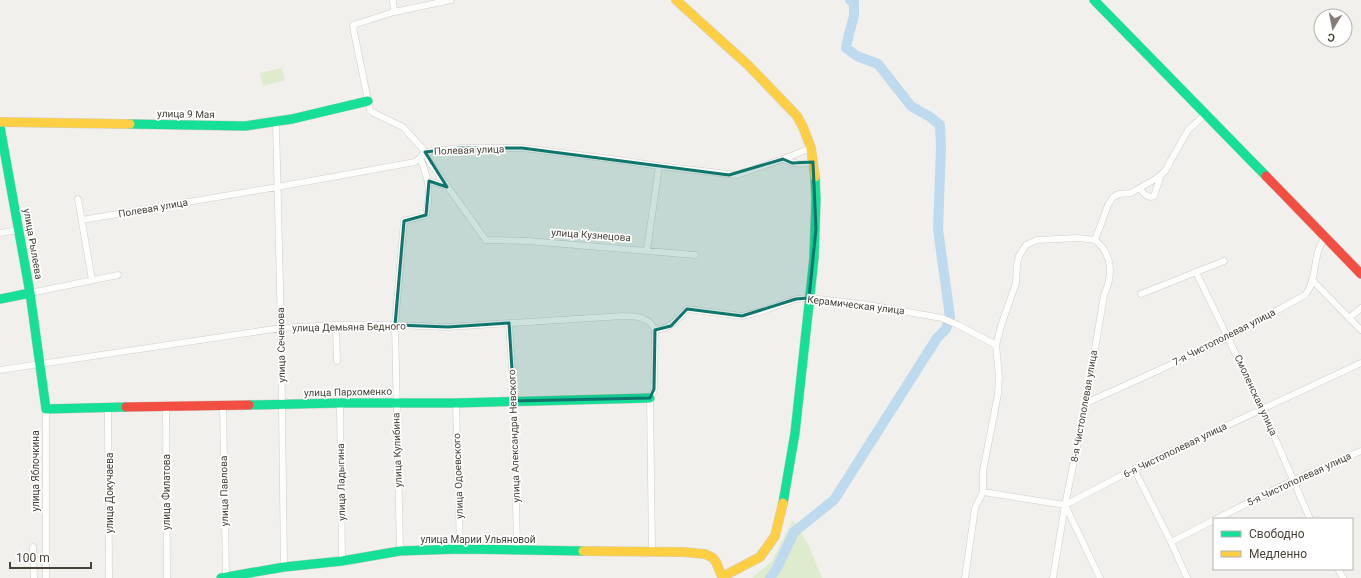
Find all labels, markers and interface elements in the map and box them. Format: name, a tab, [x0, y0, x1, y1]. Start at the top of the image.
north arrow	[1313, 8, 1353, 48]
text: С	[1327, 30, 1336, 44]
street label: улица 9 Мая	[157, 108, 215, 120]
street label: Полевая улица	[434, 143, 504, 157]
street label: Полевая улица	[117, 196, 189, 220]
street label: улица Рылеева	[21, 208, 45, 280]
street label: улица Кузнецова	[551, 227, 631, 243]
street label: Керамическая улица	[807, 294, 905, 316]
street label: 7-я Чистополевая улица	[1171, 306, 1277, 368]
street label: улица Сеченова	[275, 307, 287, 383]
street label: улица Демьяна Бедного	[292, 321, 406, 333]
street label: 8-я Чистополевая улица	[1069, 349, 1099, 463]
street label: Смоленская улица	[1232, 353, 1280, 437]
street label: улица Александра Невского	[506, 369, 522, 503]
street label: улица Пархоменко	[304, 386, 392, 398]
street label: улица Кулибина	[390, 412, 404, 488]
street label: 6-я Чистополевая улица	[1122, 420, 1228, 480]
street label: улица Яблочкина	[30, 430, 41, 512]
street label: улица Одоевского	[451, 433, 465, 519]
street label: улица Ладыгина	[335, 443, 347, 521]
street label: 5-я Чистополевая улица	[1245, 450, 1353, 508]
street label: улица Докучаева	[104, 453, 115, 533]
street label: улица Филатова	[160, 454, 172, 530]
street label: улица Павлова	[218, 455, 230, 527]
legend	[1213, 518, 1353, 570]
text: Свободно	[1249, 527, 1305, 541]
street label: улица Марии Ульяновой	[420, 534, 536, 545]
scale bar	[10, 544, 91, 570]
text: Медленно	[1249, 547, 1307, 561]
text: 100 m	[16, 551, 50, 565]

